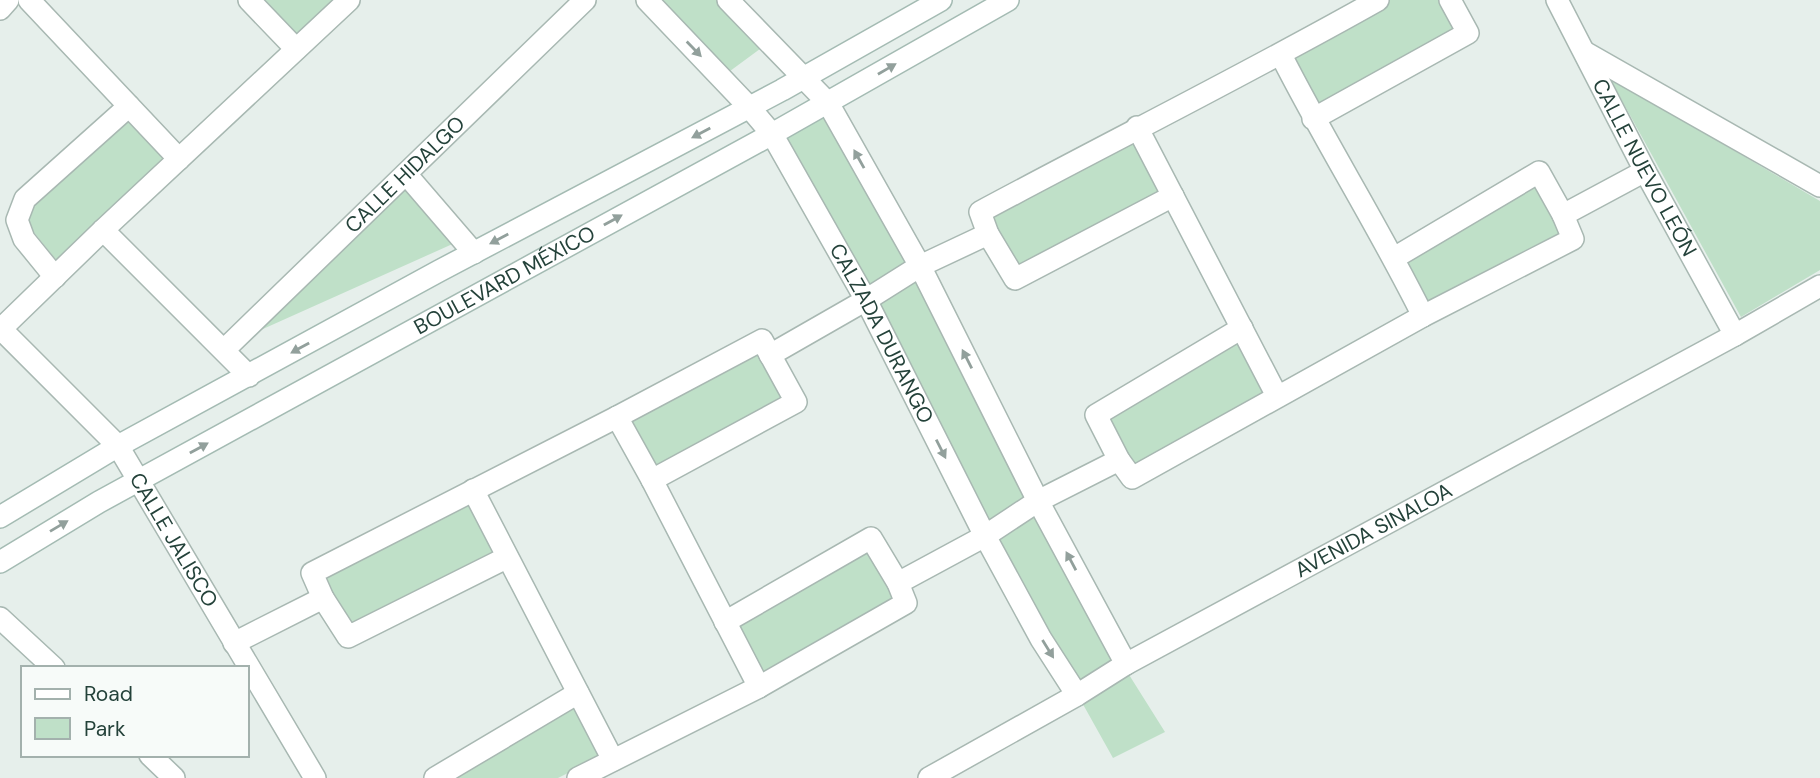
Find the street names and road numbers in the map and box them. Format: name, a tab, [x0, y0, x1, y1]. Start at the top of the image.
street label: CALLE NUEVO LEÓN	[1586, 74, 1703, 261]
street label: CALLE HIDALGO	[339, 110, 471, 239]
street label: BOULEVARD MÉXICO	[409, 219, 600, 341]
street label: CALZADA DURANGO	[823, 238, 940, 428]
street label: CALLE JALISCO	[123, 467, 224, 612]
street label: AVENIDA SINALOA	[1290, 476, 1457, 584]

